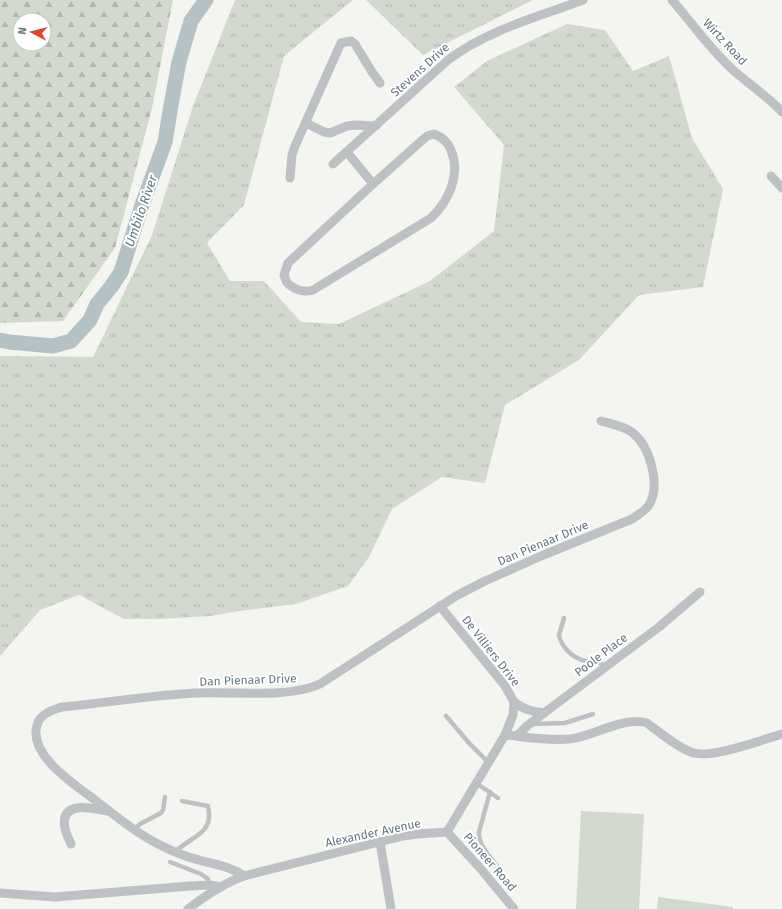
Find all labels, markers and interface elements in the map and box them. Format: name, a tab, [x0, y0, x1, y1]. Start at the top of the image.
north arrow	[12, 12, 52, 52]
street label: Wirtz Road	[700, 16, 750, 68]
text: N	[16, 26, 29, 35]
street label: Stevens Drive	[388, 40, 452, 100]
water label: Umbilo River	[122, 172, 161, 249]
street label: Dan Pienaar Drive	[496, 518, 590, 568]
street label: De Villiers Drive	[459, 613, 523, 689]
street label: Poole Place	[572, 631, 630, 679]
street label: Dan Pienaar Drive	[199, 671, 297, 689]
street label: Alexander Avenue	[324, 816, 422, 850]
street label: Pioneer Road	[461, 830, 519, 894]

